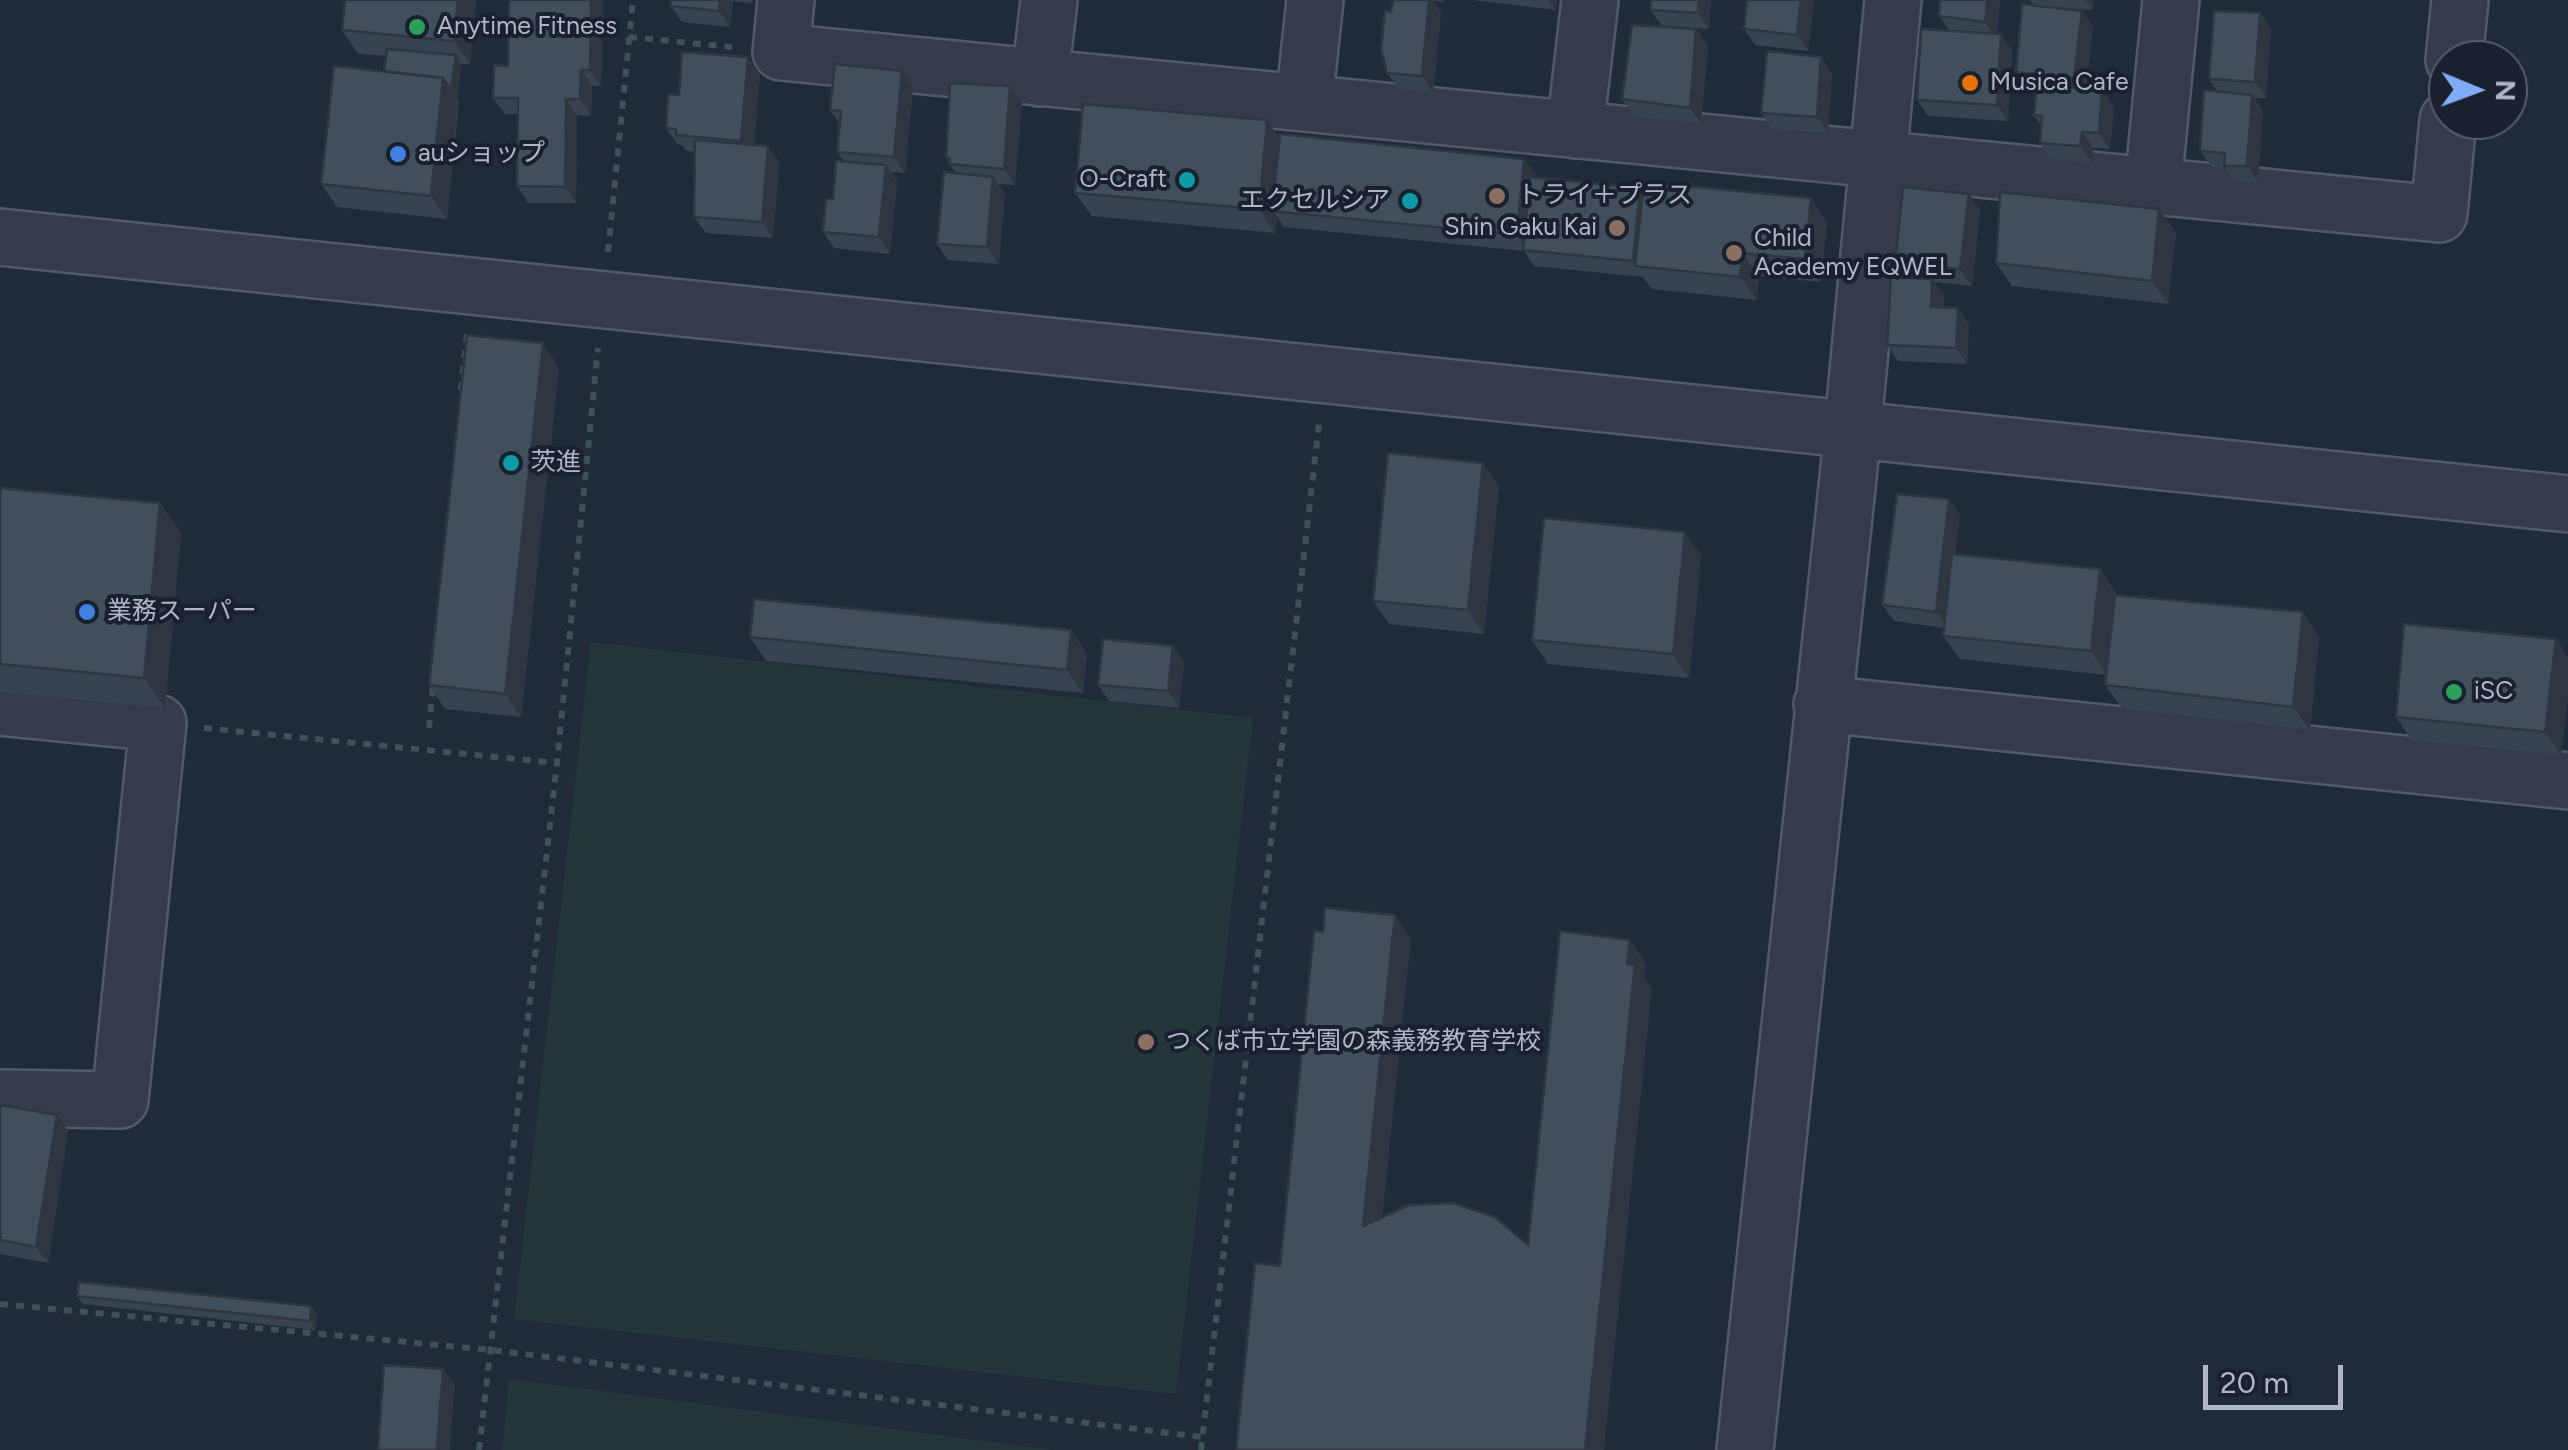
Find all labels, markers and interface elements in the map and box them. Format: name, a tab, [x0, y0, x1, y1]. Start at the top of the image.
place label: Anytime Fitness	[437, 12, 617, 42]
marker: Anytime Fitness	[406, 16, 428, 38]
north arrow	[2428, 40, 2528, 140]
place label: Musica Cafe	[1990, 68, 2129, 98]
marker: Musica Cafe	[1959, 72, 1981, 94]
text: N	[2489, 79, 2523, 102]
place label: auショップ	[418, 139, 545, 169]
marker: auショップ	[387, 143, 409, 165]
place label: O-Craft	[1079, 165, 1167, 195]
marker: O-Craft	[1176, 169, 1198, 191]
place label: トライ＋プラス	[1517, 181, 1692, 211]
marker: トライ＋プラス	[1486, 185, 1508, 207]
place label: エクセルシア	[1240, 186, 1390, 216]
marker: エクセルシア	[1399, 190, 1421, 212]
place label: Shin Gaku Kai	[1444, 213, 1597, 243]
marker: Shin Gaku Kai	[1606, 217, 1628, 239]
place label: Child Academy EQWEL	[1754, 224, 1952, 283]
marker: Child Academy EQWEL	[1723, 242, 1745, 264]
place label: 茨進	[531, 448, 581, 478]
marker: 茨進	[500, 452, 522, 474]
place label: 業務スーパー	[107, 597, 257, 627]
marker: 業務スーパー	[76, 601, 98, 623]
place label: iSC	[2474, 677, 2513, 707]
marker: iSC	[2443, 681, 2465, 703]
place label: つくば市立学園の森義務教育学校	[1166, 1027, 1541, 1057]
marker: つくば市立学園の森義務教育学校	[1135, 1031, 1157, 1053]
scale bar	[2208, 1345, 2348, 1407]
text: 20 m	[2220, 1364, 2289, 1401]

